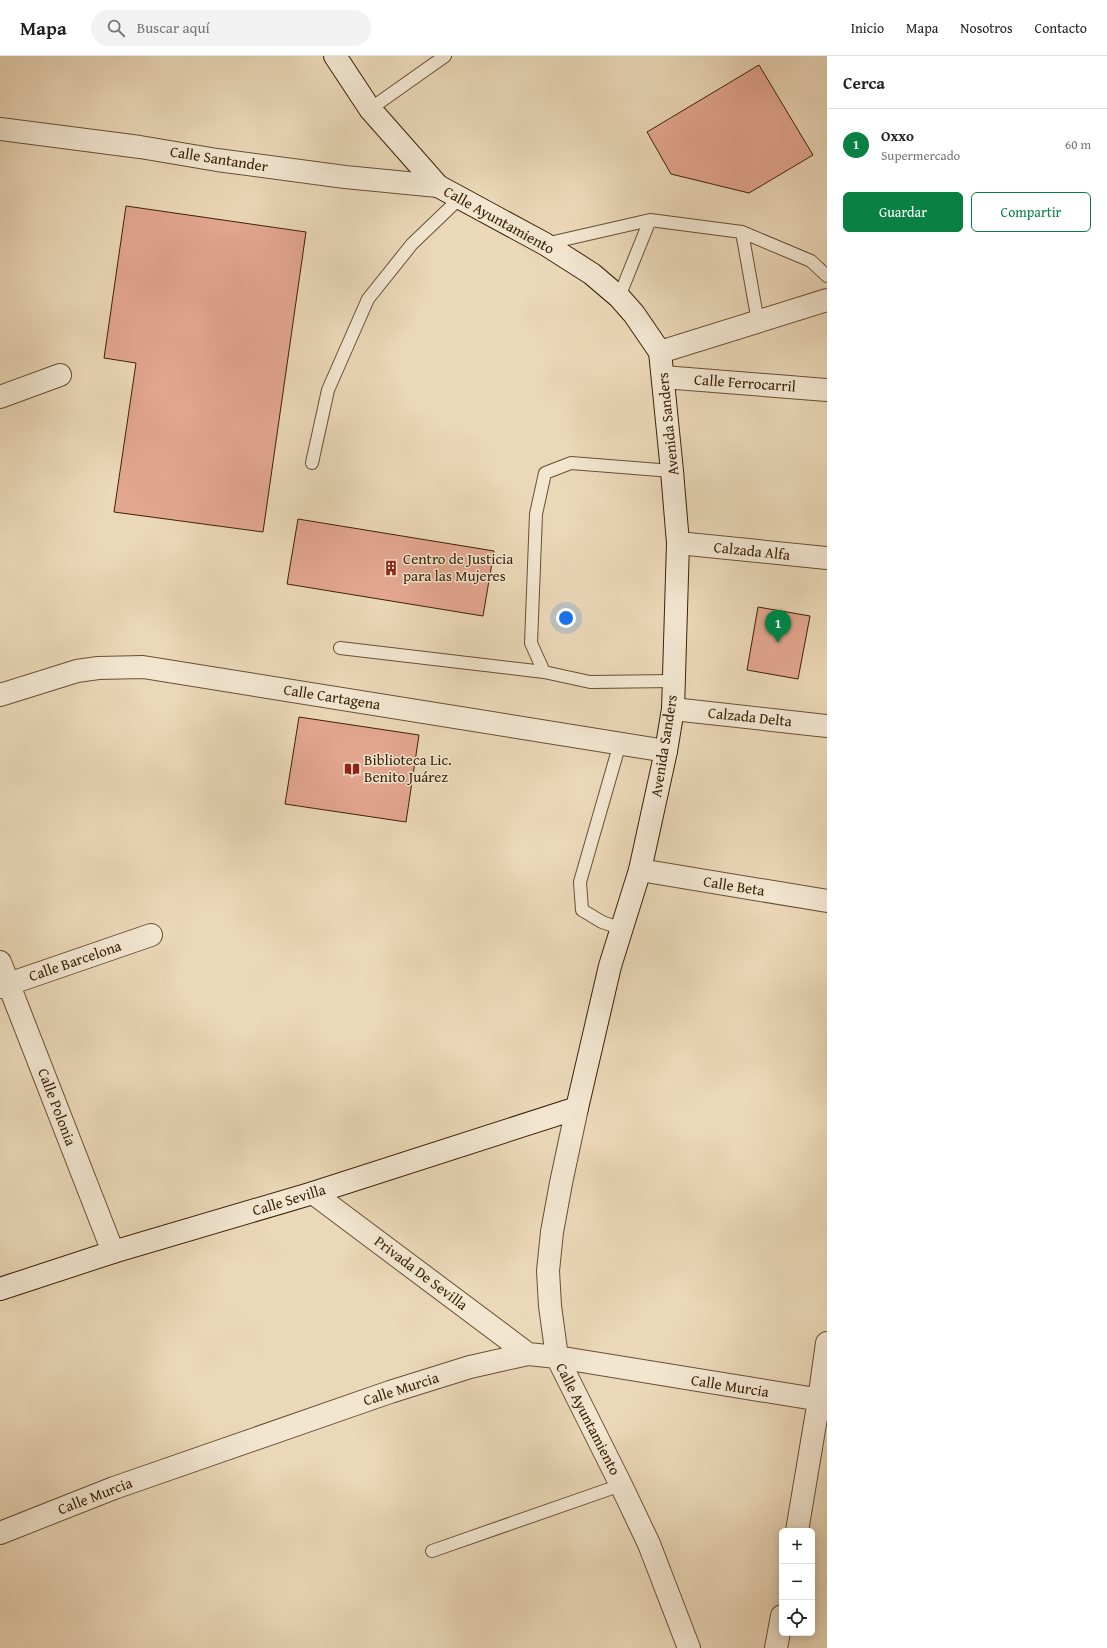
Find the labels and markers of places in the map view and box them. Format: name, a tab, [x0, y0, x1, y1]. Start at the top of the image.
place label: Centro de Justicia para las Mujeres	[403, 548, 513, 586]
building icon: Centro de Justicia para las Mujeres	[382, 559, 400, 577]
pin: 1	[765, 610, 791, 643]
place label: Biblioteca Lic. Benito Juárez	[364, 749, 452, 787]
library icon: Biblioteca Lic. Benito Juárez	[343, 760, 361, 778]

